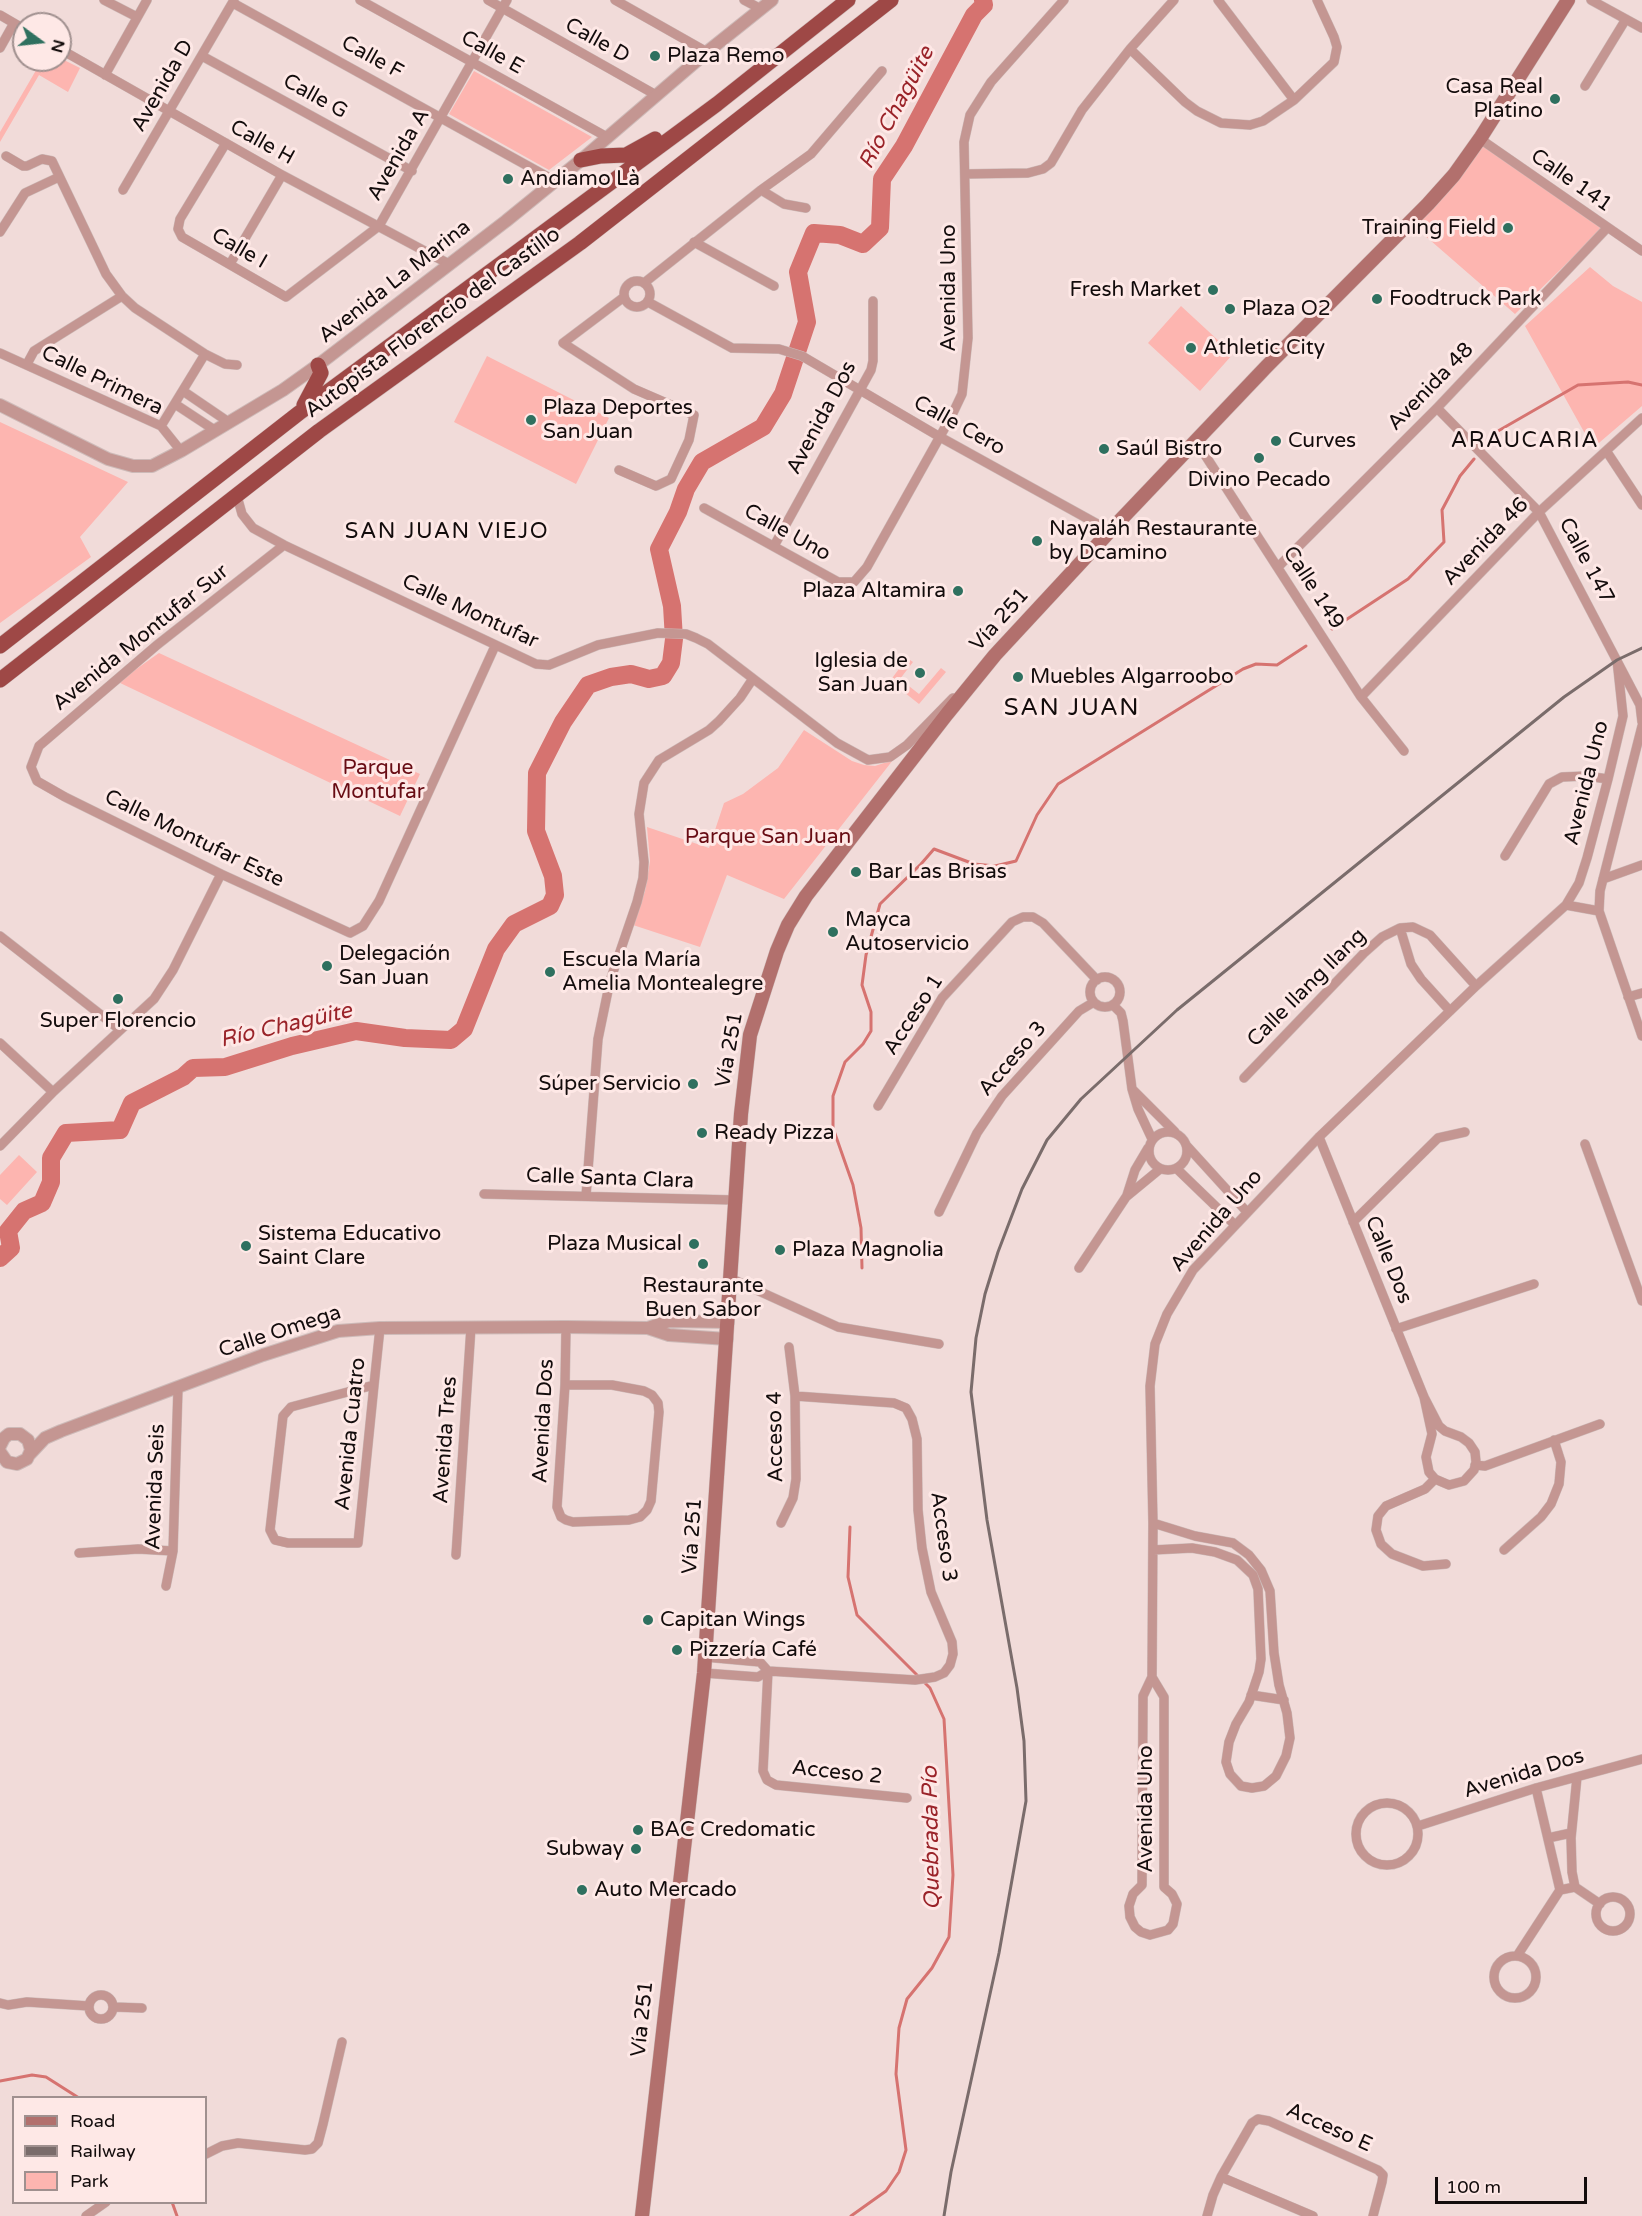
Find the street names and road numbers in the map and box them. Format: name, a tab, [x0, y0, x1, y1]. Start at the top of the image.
street label: Calle D	[560, 13, 634, 69]
street label: Calle E	[456, 26, 528, 80]
street label: Calle F	[337, 31, 407, 85]
street label: Avenida D	[127, 35, 199, 137]
street label: Calle G	[278, 69, 352, 125]
street label: Avenida A	[363, 105, 435, 205]
street label: Calle H	[225, 115, 299, 171]
street label: Calle 141	[1525, 144, 1617, 218]
street label: Avenida La Marina	[314, 215, 476, 349]
street label: Autopista Florencio del Castillo	[301, 222, 565, 424]
street label: Calle I	[207, 223, 271, 275]
street label: Avenida Uno	[936, 224, 962, 352]
street label: Avenida 48	[1383, 338, 1479, 436]
street label: Calle Primera	[37, 341, 167, 421]
street label: Avenida Dos	[782, 357, 862, 479]
street label: Calle Cero	[909, 391, 1009, 461]
street label: Avenida 46	[1438, 493, 1534, 591]
street label: Calle Uno	[739, 499, 835, 567]
street label: Calle 147	[1553, 514, 1619, 608]
street label: Calle 149	[1277, 542, 1349, 634]
street label: Avenida Montufar Sur	[48, 559, 234, 717]
street label: Calle Montufar	[398, 569, 542, 655]
street label: Vía 251	[965, 583, 1035, 657]
street label: Avenida Uno	[1559, 718, 1615, 848]
street label: Calle Montufar Este	[100, 785, 288, 893]
street label: Calle Ilang Ilang	[1242, 923, 1372, 1053]
street label: Acceso 1	[879, 970, 949, 1060]
street label: Vía 251	[711, 1010, 749, 1090]
street label: Acceso 3	[974, 1016, 1052, 1102]
street label: Calle Santa Clara	[525, 1163, 695, 1195]
street label: Avenida Uno	[1166, 1165, 1268, 1277]
street label: Calle Dos	[1359, 1212, 1417, 1308]
street label: Calle Omega	[216, 1300, 344, 1364]
street label: Avenida Cuatro	[330, 1356, 372, 1512]
street label: Avenida Dos	[528, 1358, 560, 1484]
street label: Avenida Tres	[429, 1376, 463, 1504]
street label: Acceso 4	[763, 1391, 789, 1483]
street label: Avenida Seis	[141, 1423, 171, 1551]
street label: Acceso 3	[924, 1490, 962, 1584]
street label: Vía 251	[678, 1497, 708, 1575]
street label: Avenida Dos	[1461, 1744, 1587, 1804]
street label: Avenida Uno	[1133, 1745, 1159, 1873]
street label: Acceso 2	[790, 1756, 884, 1790]
street label: Vía 251	[626, 1980, 660, 2058]
street label: Acceso E	[1282, 2098, 1376, 2158]

